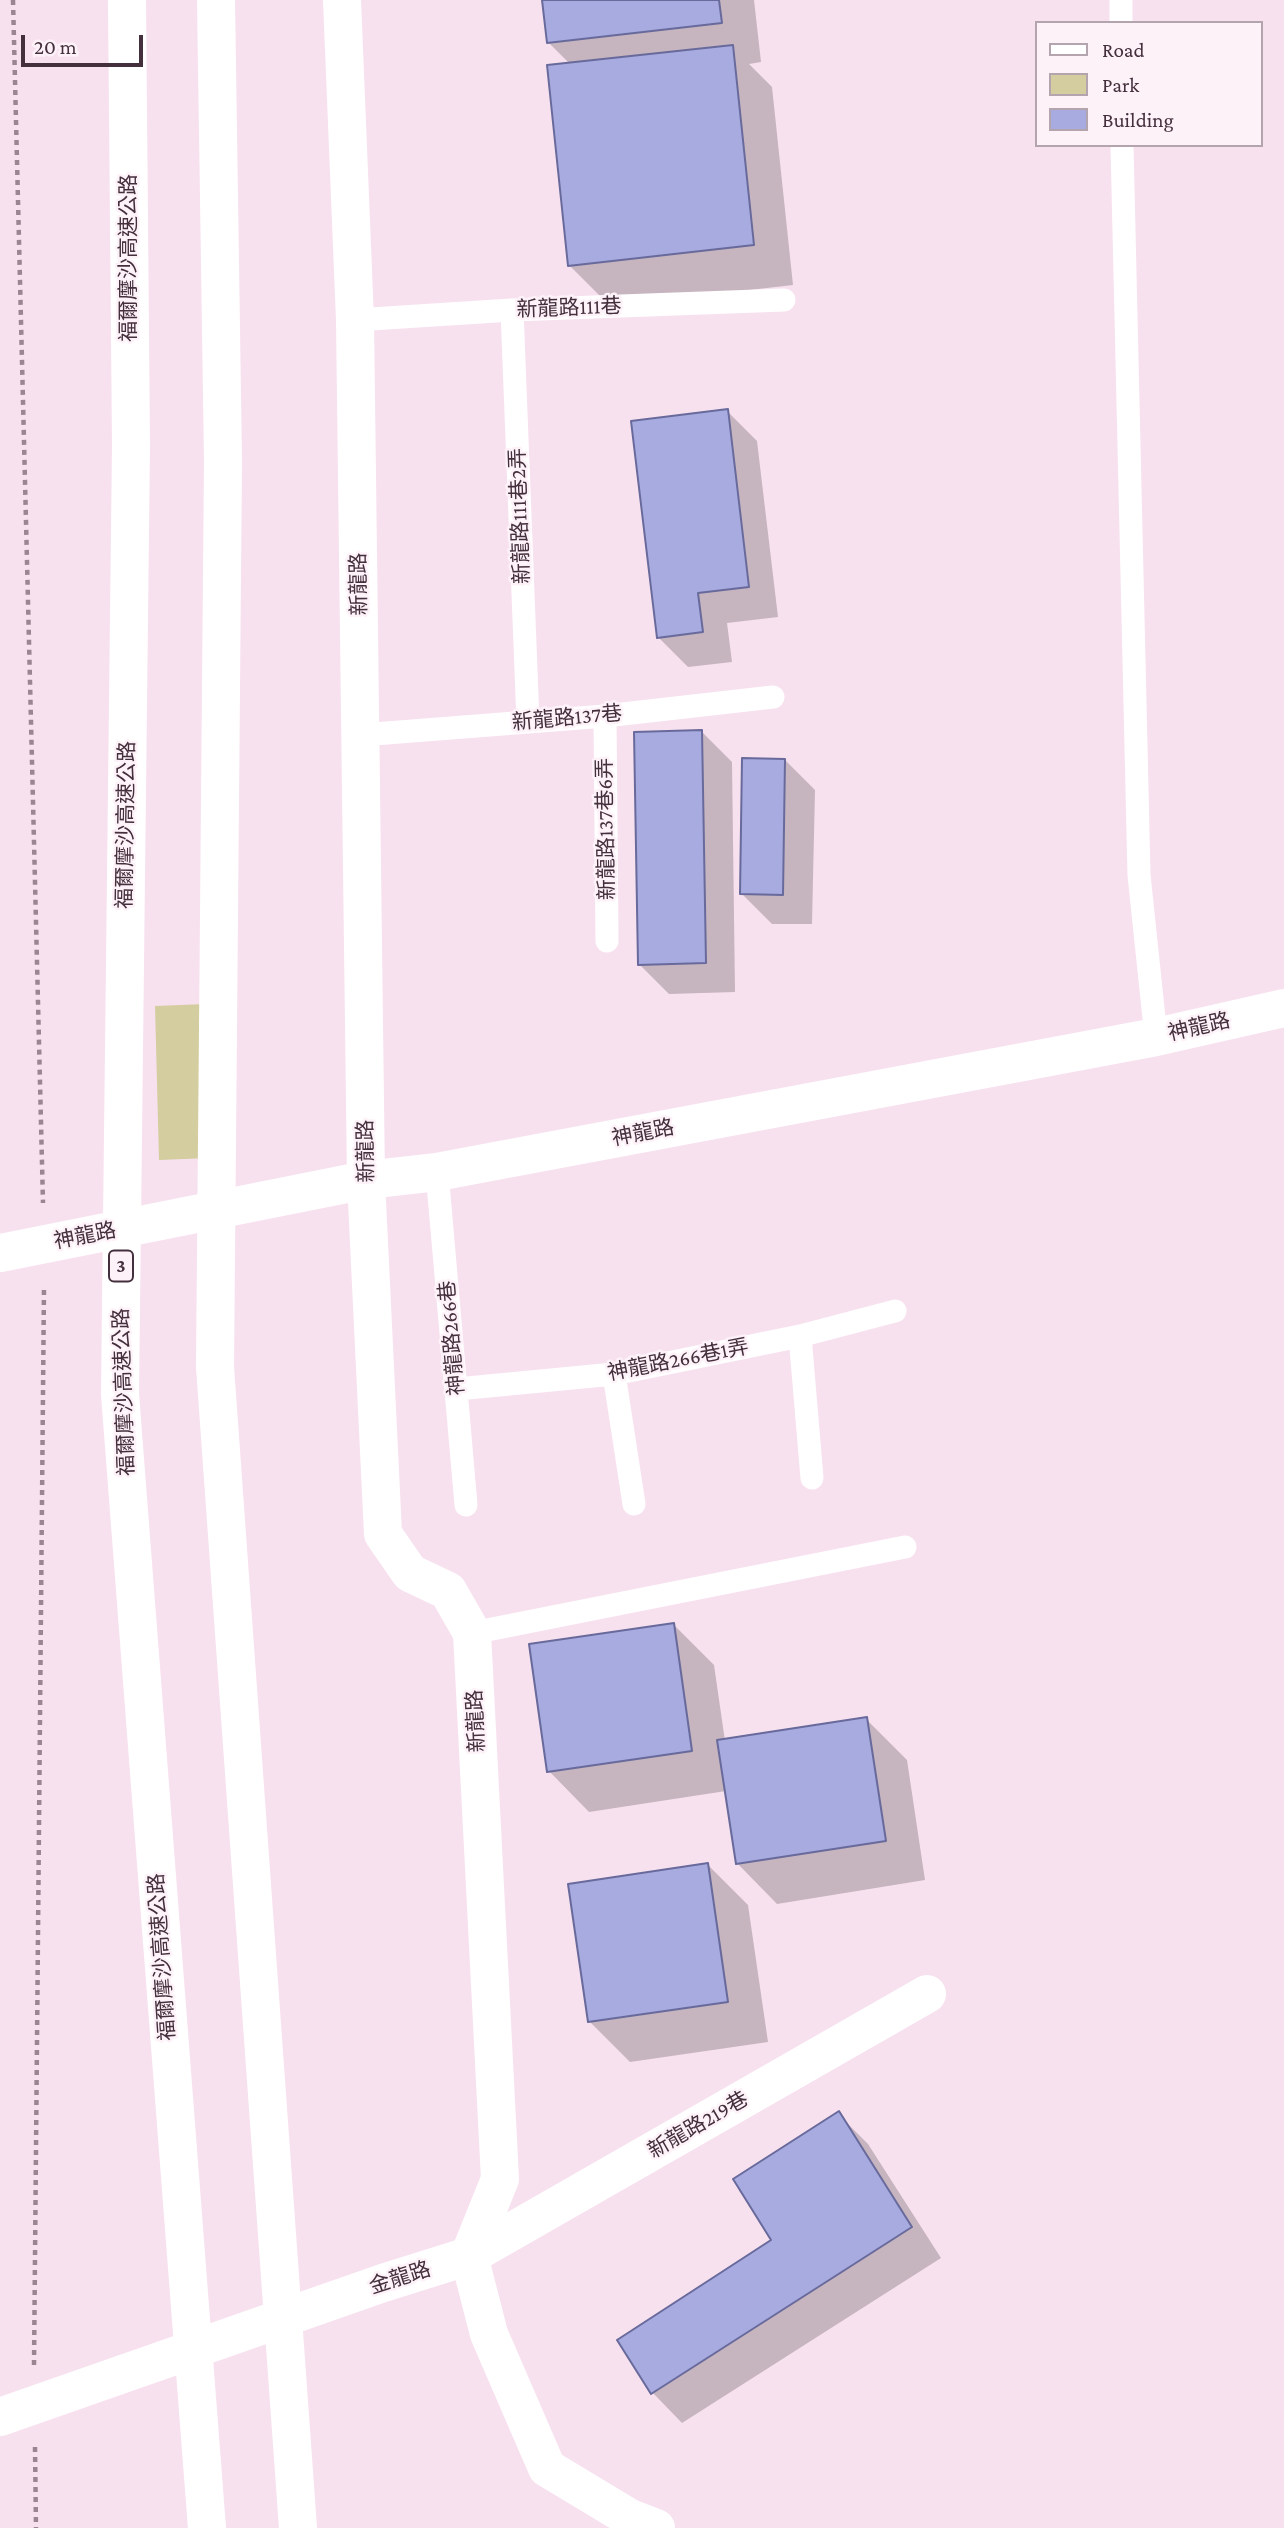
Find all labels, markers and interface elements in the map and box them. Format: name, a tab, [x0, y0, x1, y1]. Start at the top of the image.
scale bar	[24, 21, 147, 65]
legend	[1036, 21, 1263, 147]
text: 20 m	[34, 35, 77, 59]
text: Road	[1102, 38, 1145, 62]
text: Park	[1102, 73, 1139, 97]
text: Building	[1102, 108, 1174, 132]
street label: 福爾摩沙高速公路	[116, 174, 142, 342]
street label: 新龍路111巷	[516, 294, 622, 322]
street label: 新龍路111巷2弄	[505, 448, 535, 584]
street label: 新龍路	[346, 552, 372, 616]
street label: 新龍路137巷	[511, 701, 623, 735]
street label: 福爾摩沙高速公路	[112, 741, 140, 909]
street label: 新龍路137巷6弄	[592, 758, 620, 900]
street label: 神龍路	[1165, 1008, 1233, 1046]
street label: 神龍路	[610, 1115, 676, 1151]
street label: 新龍路	[353, 1119, 379, 1183]
street label: 神龍路	[52, 1218, 118, 1254]
road number: 3	[109, 1250, 133, 1282]
street label: 神龍路266巷	[434, 1279, 470, 1397]
street label: 福爾摩沙高速公路	[108, 1308, 140, 1476]
street label: 神龍路266巷1弄	[605, 1334, 751, 1386]
street label: 新龍路	[462, 1689, 490, 1753]
street label: 福爾摩沙高速公路	[144, 1872, 180, 2042]
street label: 新龍路219巷	[643, 2086, 753, 2164]
street label: 金龍路	[366, 2256, 434, 2300]

